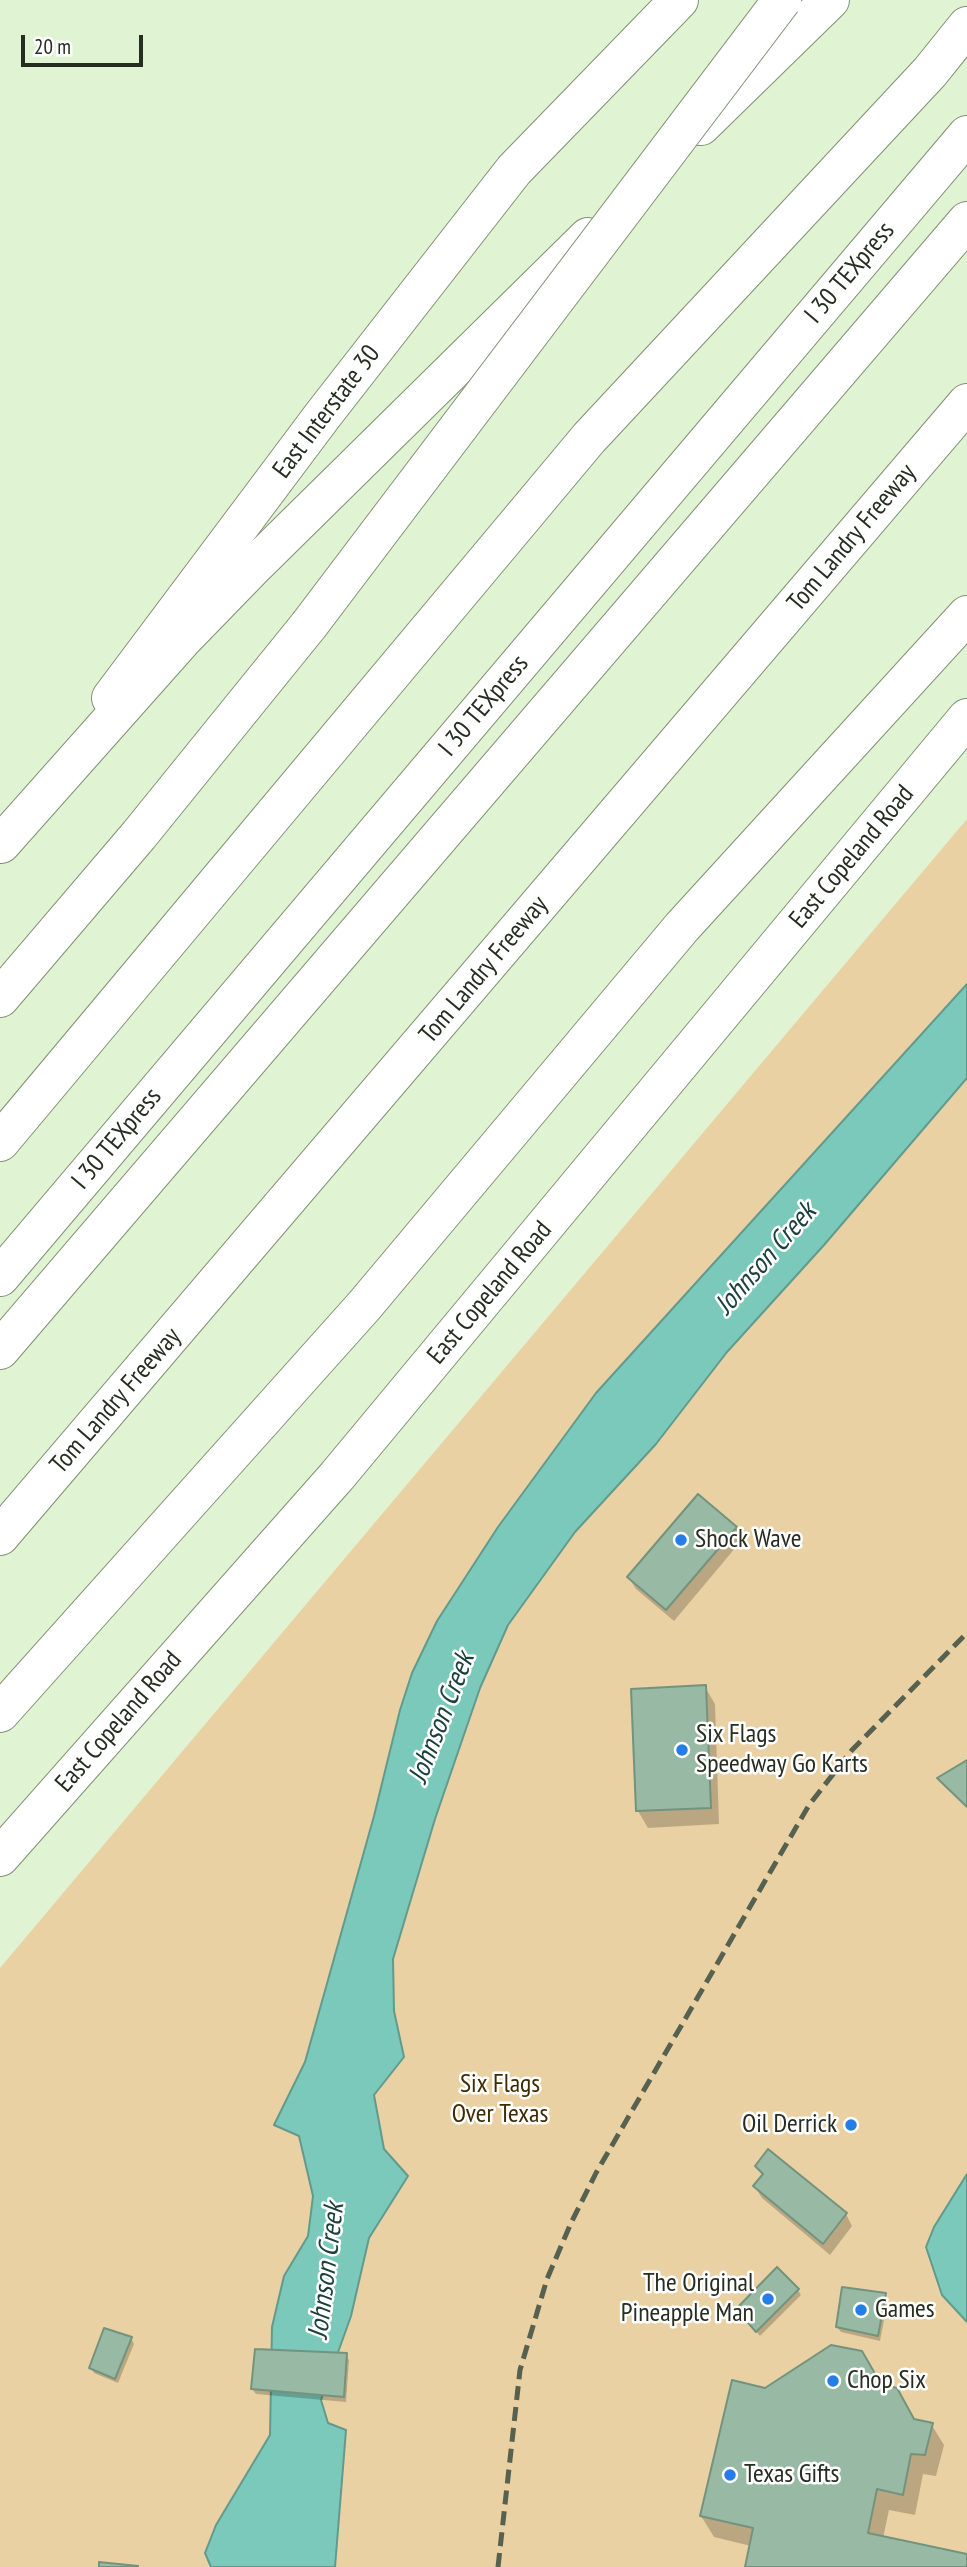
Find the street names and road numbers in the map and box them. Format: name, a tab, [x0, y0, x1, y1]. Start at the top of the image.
street label: I 30 TEXpress	[799, 216, 901, 330]
street label: East Interstate 30	[267, 339, 387, 485]
street label: Tom Landry Freeway	[781, 458, 923, 618]
street label: I 30 TEXpress	[433, 649, 535, 763]
street label: East Copeland Road	[783, 779, 921, 935]
street label: Tom Landry Freeway	[413, 890, 555, 1050]
street label: I 30 TEXpress	[66, 1082, 168, 1196]
street label: East Copeland Road	[421, 1215, 559, 1371]
street label: Tom Landry Freeway	[44, 1322, 188, 1480]
street label: East Copeland Road	[49, 1645, 189, 1799]

